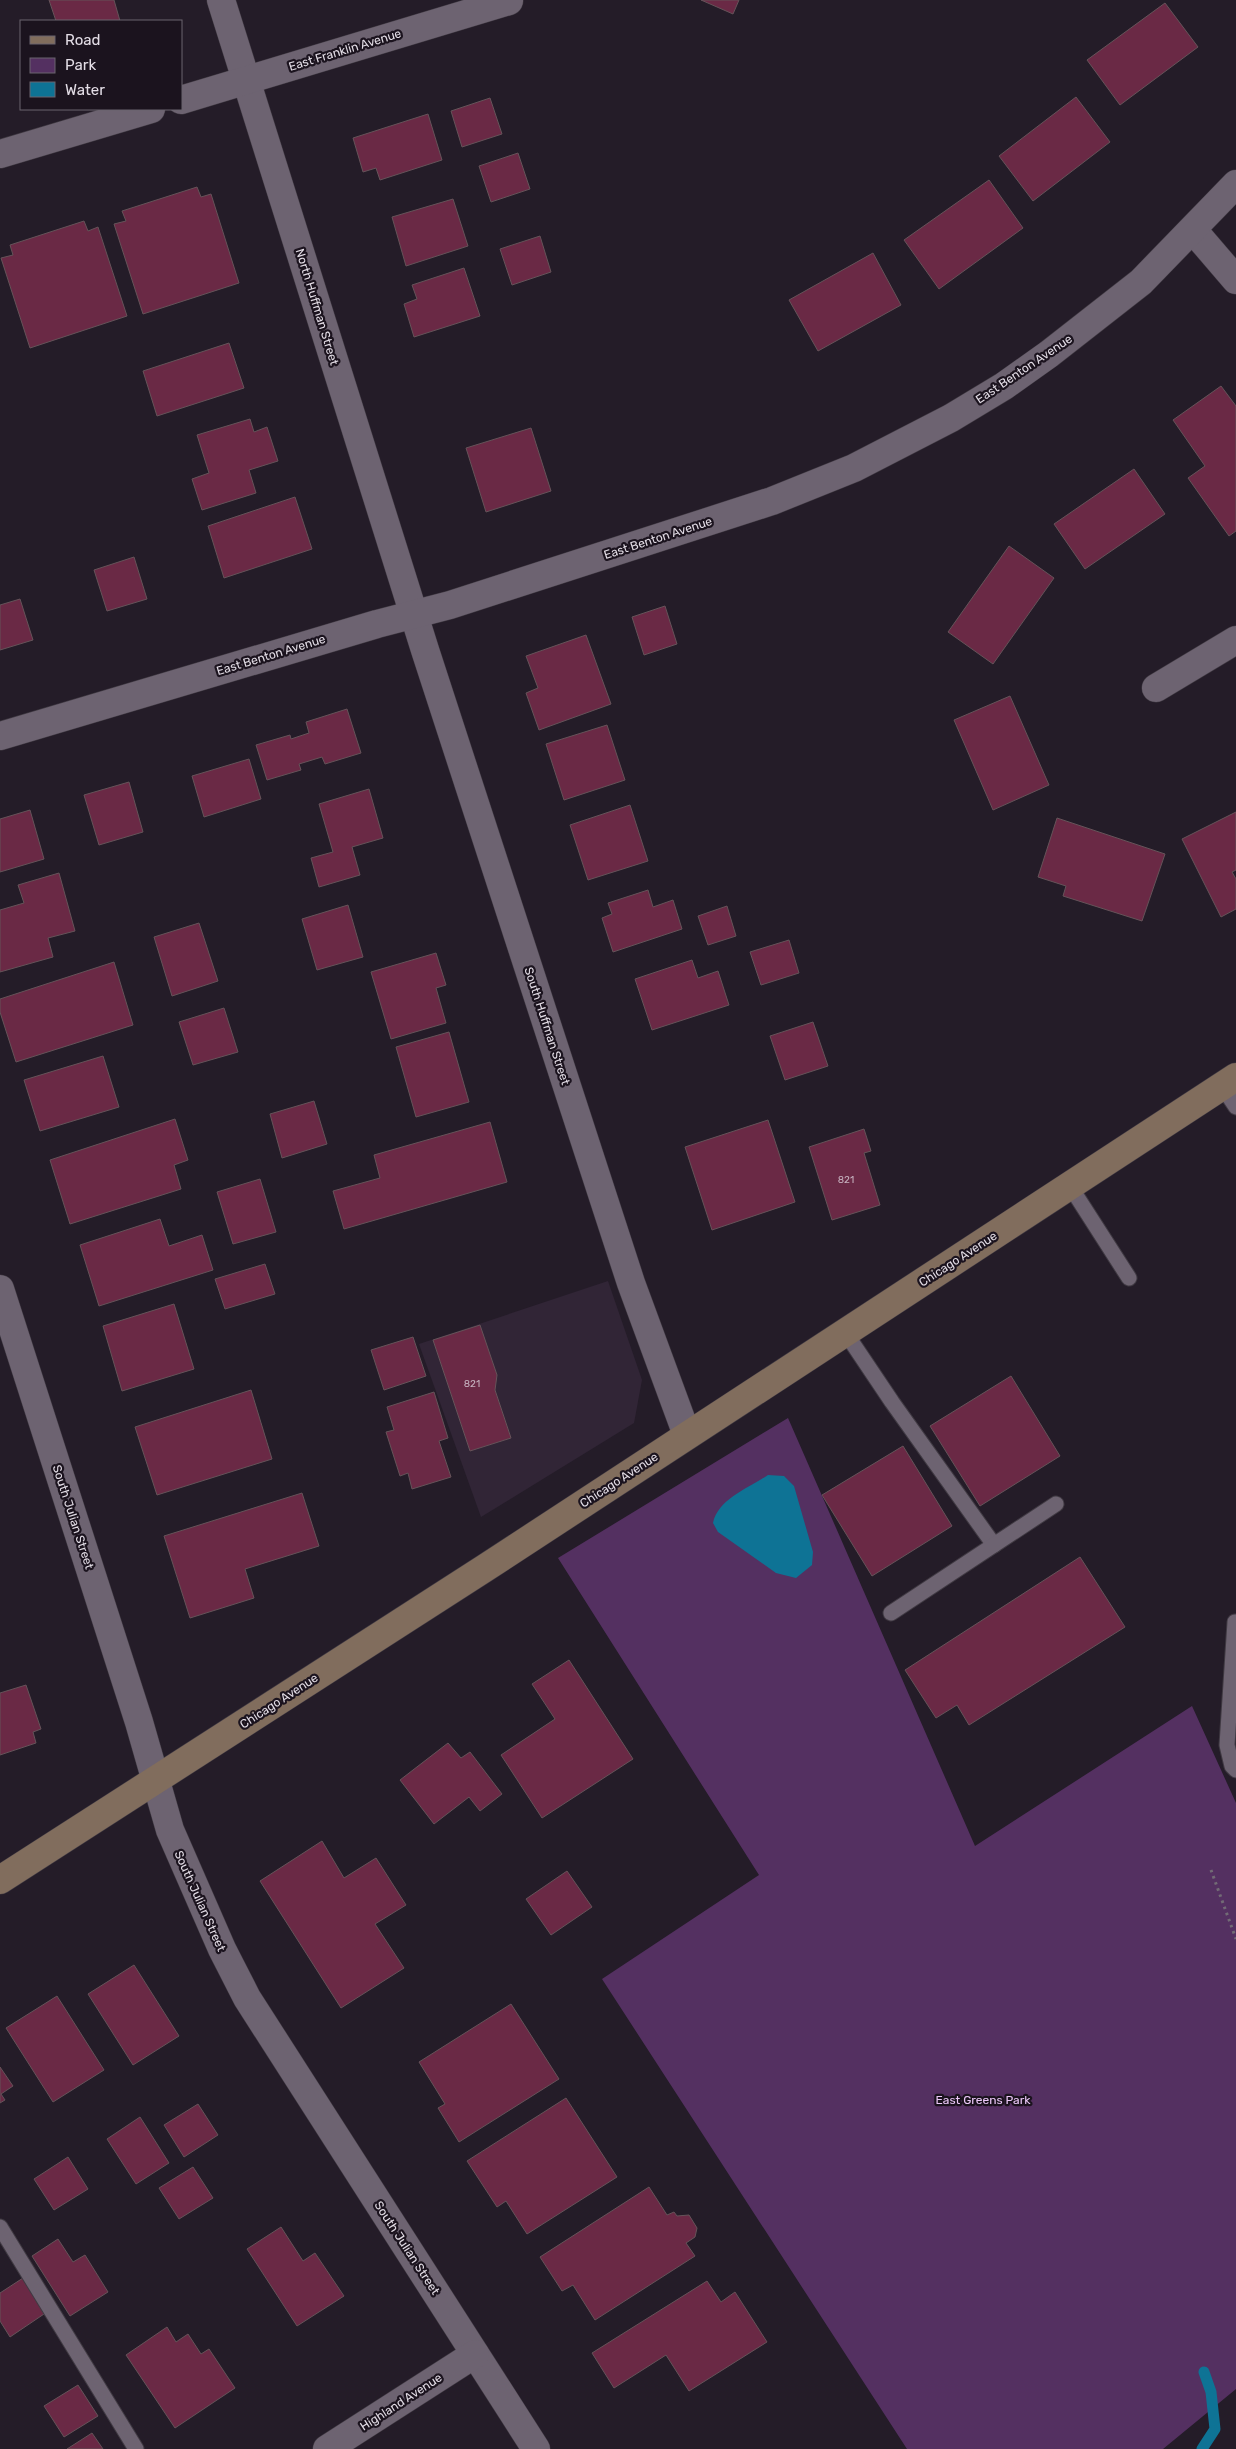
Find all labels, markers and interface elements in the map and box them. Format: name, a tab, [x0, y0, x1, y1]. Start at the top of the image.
legend	[20, 20, 182, 110]
street label: East Franklin Avenue	[287, 26, 403, 74]
text: Road	[65, 31, 101, 49]
text: Park	[65, 56, 96, 74]
text: Water	[65, 81, 105, 99]
street label: North Huffman Street	[293, 247, 341, 367]
street label: East Benton Avenue	[973, 331, 1075, 406]
street label: East Benton Avenue	[602, 514, 714, 562]
street label: East Benton Avenue	[215, 632, 327, 678]
street label: South Huffman Street	[521, 965, 573, 1087]
house number: 821	[838, 1174, 854, 1186]
street label: Chicago Avenue	[916, 1228, 1000, 1289]
house number: 821	[464, 1378, 480, 1390]
street label: Chicago Avenue	[577, 1449, 661, 1510]
street label: South Julian Street	[50, 1463, 97, 1571]
street label: Chicago Avenue	[237, 1670, 321, 1731]
street label: South Julian Street	[172, 1849, 229, 1954]
park label: East Greens Park	[936, 2093, 1031, 2107]
street label: South Julian Street	[372, 2199, 443, 2298]
street label: Highland Avenue	[358, 2370, 445, 2434]

